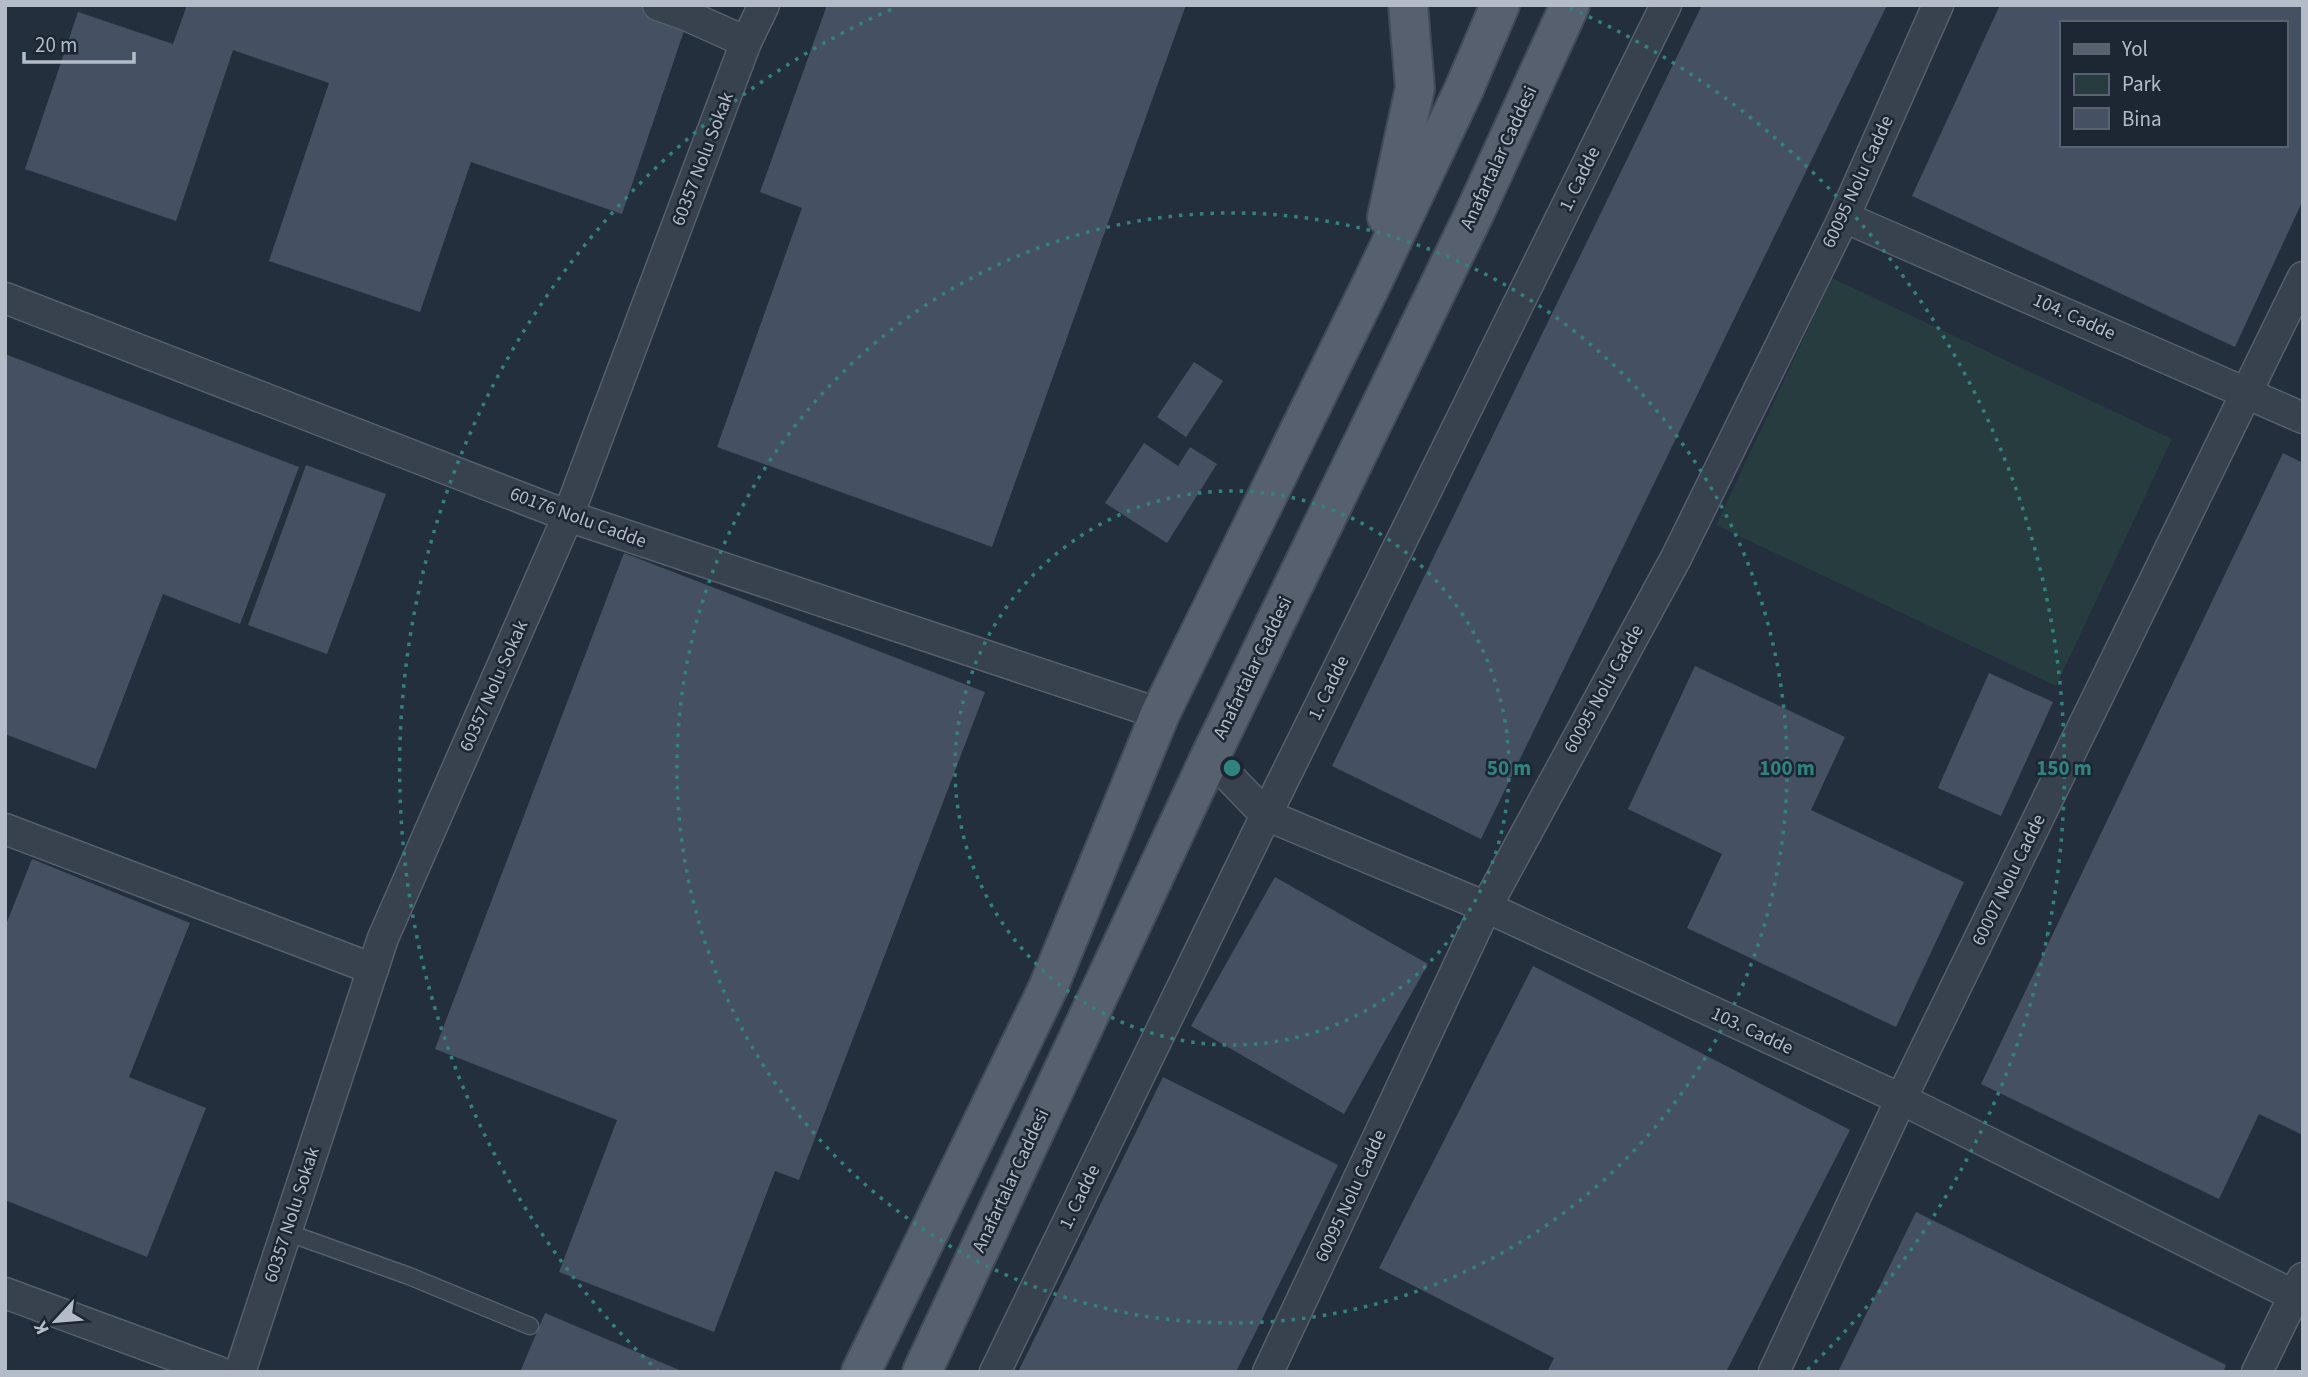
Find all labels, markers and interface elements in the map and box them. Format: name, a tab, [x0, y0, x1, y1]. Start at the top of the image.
scale bar	[24, 21, 135, 65]
legend	[2060, 21, 2287, 147]
text: 20 m	[35, 30, 77, 60]
text: Yol	[2121, 34, 2148, 64]
text: Park	[2122, 69, 2162, 99]
street label: Anafartalar Caddesi	[1454, 82, 1544, 234]
street label: 60357 Nolu Sokak	[665, 88, 741, 230]
text: Bina	[2122, 104, 2162, 134]
street label: 60095 Nolu Cadde	[1815, 111, 1901, 253]
street label: 1. Cadde	[1553, 142, 1607, 216]
street label: 104. Cadde	[2028, 287, 2120, 347]
street label: 60176 Nolu Cadde	[506, 481, 650, 555]
street label: Anafartalar Caddesi	[1207, 592, 1299, 744]
street label: 60357 Nolu Sokak	[453, 615, 535, 756]
street label: 60095 Nolu Cadde	[1557, 620, 1651, 758]
street label: 1. Cadde	[1302, 651, 1356, 725]
text: 50 m	[1487, 753, 1531, 783]
text: 100 m	[1759, 753, 1815, 783]
text: 150 m	[2036, 753, 2092, 783]
centre of rings	[1220, 756, 1244, 780]
street label: 60007 Nolu Cadde	[1965, 810, 2053, 950]
street label: 103. Cadde	[1707, 1000, 1797, 1062]
street label: Anafartalar Caddesi	[966, 1105, 1056, 1257]
street label: 60095 Nolu Cadde	[1308, 1125, 1394, 1267]
street label: 60357 Nolu Sokak	[257, 1143, 327, 1286]
street label: 1. Cadde	[1053, 1160, 1107, 1234]
north arrow	[21, 1286, 91, 1356]
text: K	[27, 1316, 57, 1339]

